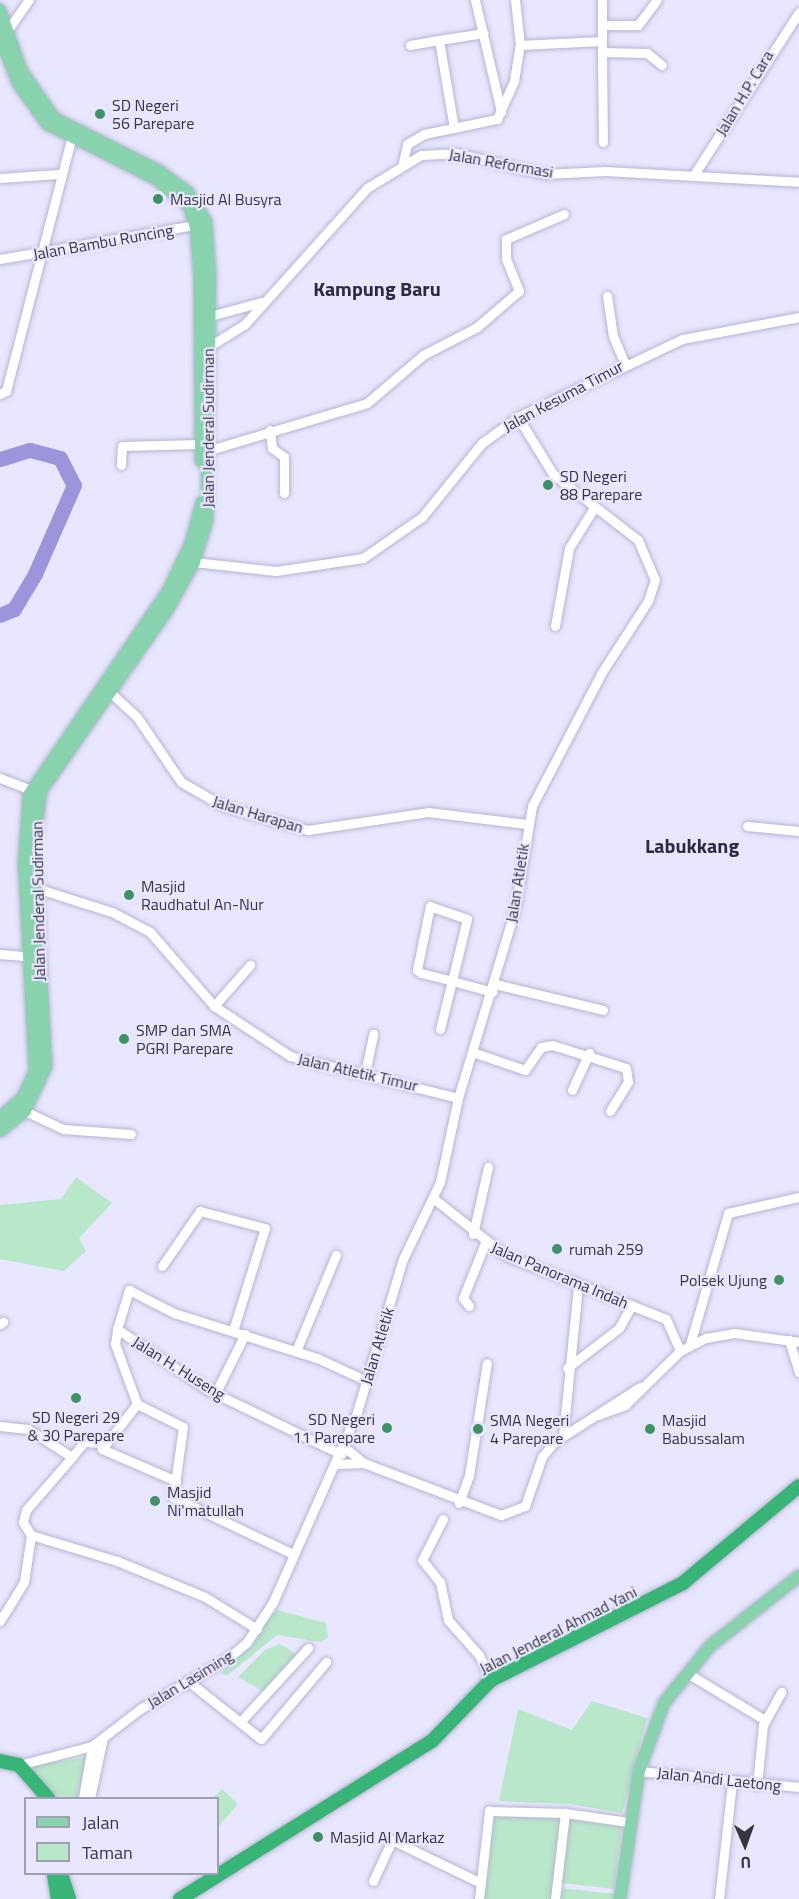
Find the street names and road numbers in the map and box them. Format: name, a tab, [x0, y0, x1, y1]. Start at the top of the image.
street label: Jalan H.P. Cara	[711, 47, 777, 139]
street label: Jalan Reformasi	[447, 144, 555, 182]
street label: Jalan Bambu Runcing	[31, 220, 175, 264]
street label: Jalan Jenderal Sudirman	[198, 348, 218, 508]
street label: Jalan Kesuma Timur	[500, 356, 626, 436]
street label: Jalan Harapan	[210, 791, 306, 837]
street label: Jalan Jenderal Sudirman	[27, 821, 49, 981]
street label: Jalan Atletik	[501, 842, 533, 924]
street label: Jalan Atletik Timur	[296, 1049, 420, 1095]
street label: Jalan Panorama Indah	[489, 1237, 631, 1313]
street label: Jalan Atletik	[356, 1305, 398, 1387]
street label: Jalan H. Huseng	[129, 1332, 229, 1404]
street label: Jalan Jenderal Ahmad Yani	[476, 1582, 640, 1678]
street label: Jalan Lasiming	[144, 1646, 236, 1712]
street label: Jalan Andi Laetong	[656, 1763, 782, 1795]

